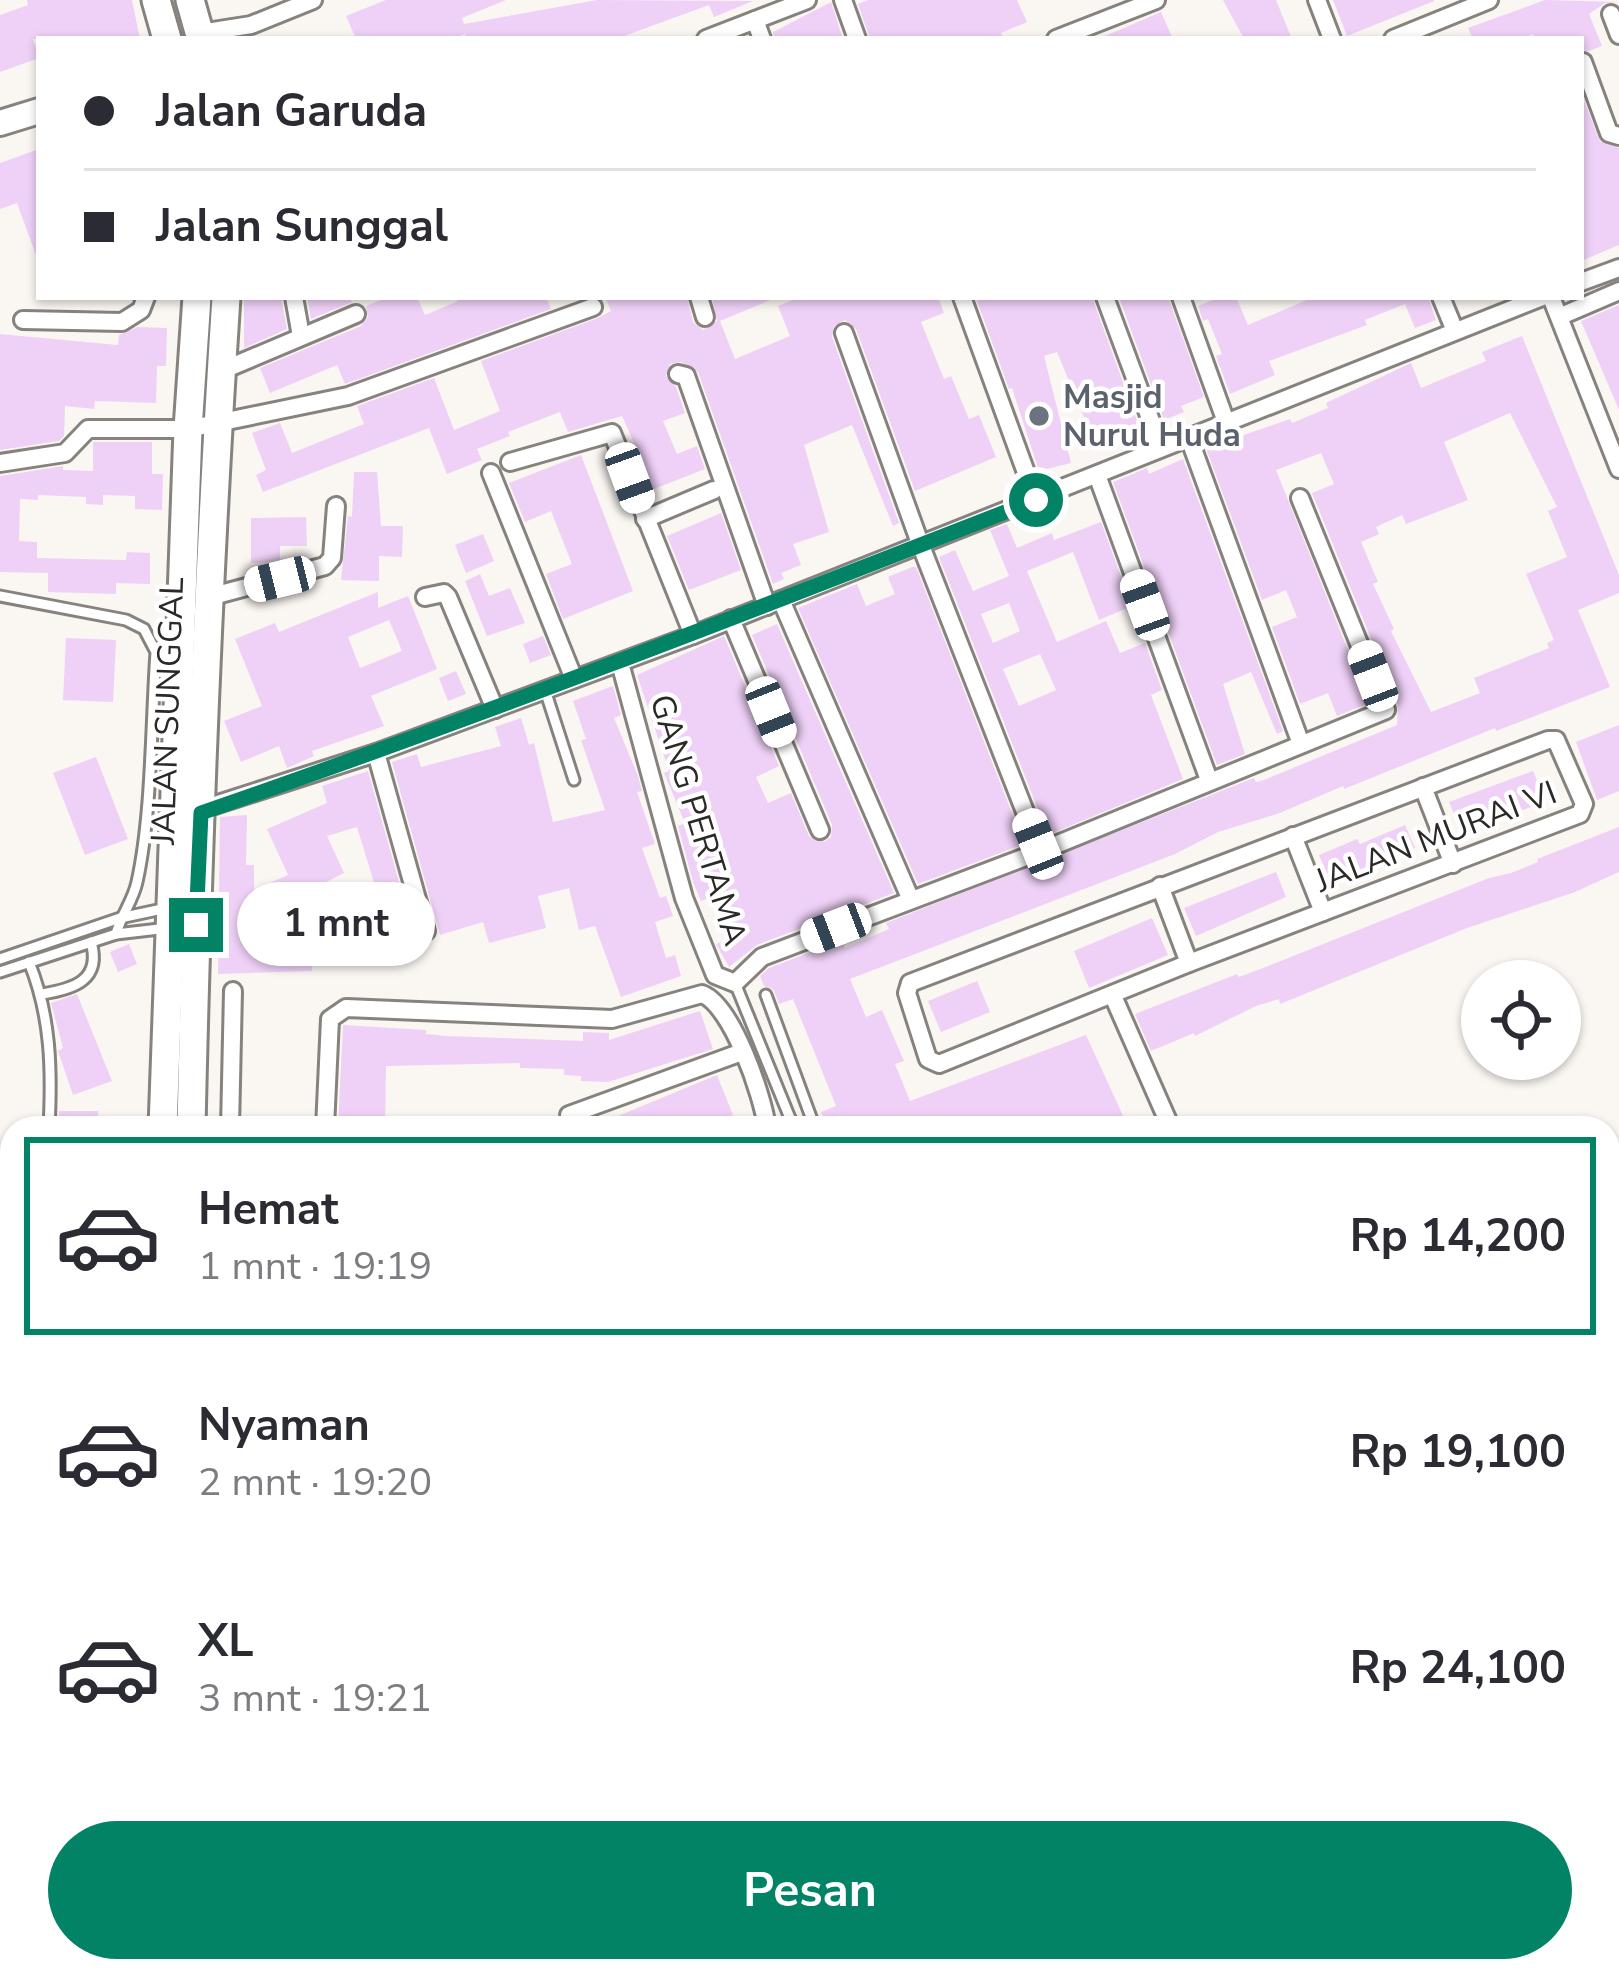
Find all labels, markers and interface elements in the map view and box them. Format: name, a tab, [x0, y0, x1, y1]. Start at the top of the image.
text: Jalan Garuda	[156, 81, 427, 142]
text: Jalan Sunggal	[156, 196, 448, 257]
place label: Masjid Nurul Huda	[1063, 375, 1241, 458]
marker: Masjid Nurul Huda	[1026, 403, 1052, 429]
car	[601, 438, 659, 518]
route start	[1009, 473, 1063, 527]
car	[241, 553, 319, 605]
car	[1116, 565, 1174, 645]
street label: JALAN SUNGGAL	[141, 576, 195, 846]
car	[1343, 636, 1403, 716]
car	[741, 672, 801, 752]
street label: GANG PERTAMA	[638, 689, 758, 951]
street label: JALAN MURAI VI	[1308, 770, 1563, 904]
car	[1008, 804, 1068, 884]
callout: 1 mnt	[238, 883, 436, 967]
text: 1 mnt	[283, 897, 389, 950]
route end	[169, 898, 223, 952]
car	[796, 898, 876, 958]
map controls	[1461, 960, 1581, 1080]
button: locate	[1461, 960, 1581, 1080]
text: Hemat	[198, 1179, 339, 1240]
icon: car	[54, 1182, 162, 1290]
text: Rp 14,200	[1350, 1206, 1566, 1267]
text: 1 mnt · 19:19	[198, 1240, 432, 1293]
text: Nyaman	[198, 1395, 370, 1456]
icon: car	[54, 1398, 162, 1506]
text: Rp 19,100	[1350, 1422, 1566, 1483]
text: 2 mnt · 19:20	[198, 1456, 432, 1509]
text: XL	[198, 1611, 254, 1672]
icon: car	[54, 1614, 162, 1722]
text: Rp 24,100	[1350, 1638, 1566, 1699]
text: 3 mnt · 19:21	[198, 1672, 432, 1725]
button: Pesan	[48, 1821, 1572, 1959]

